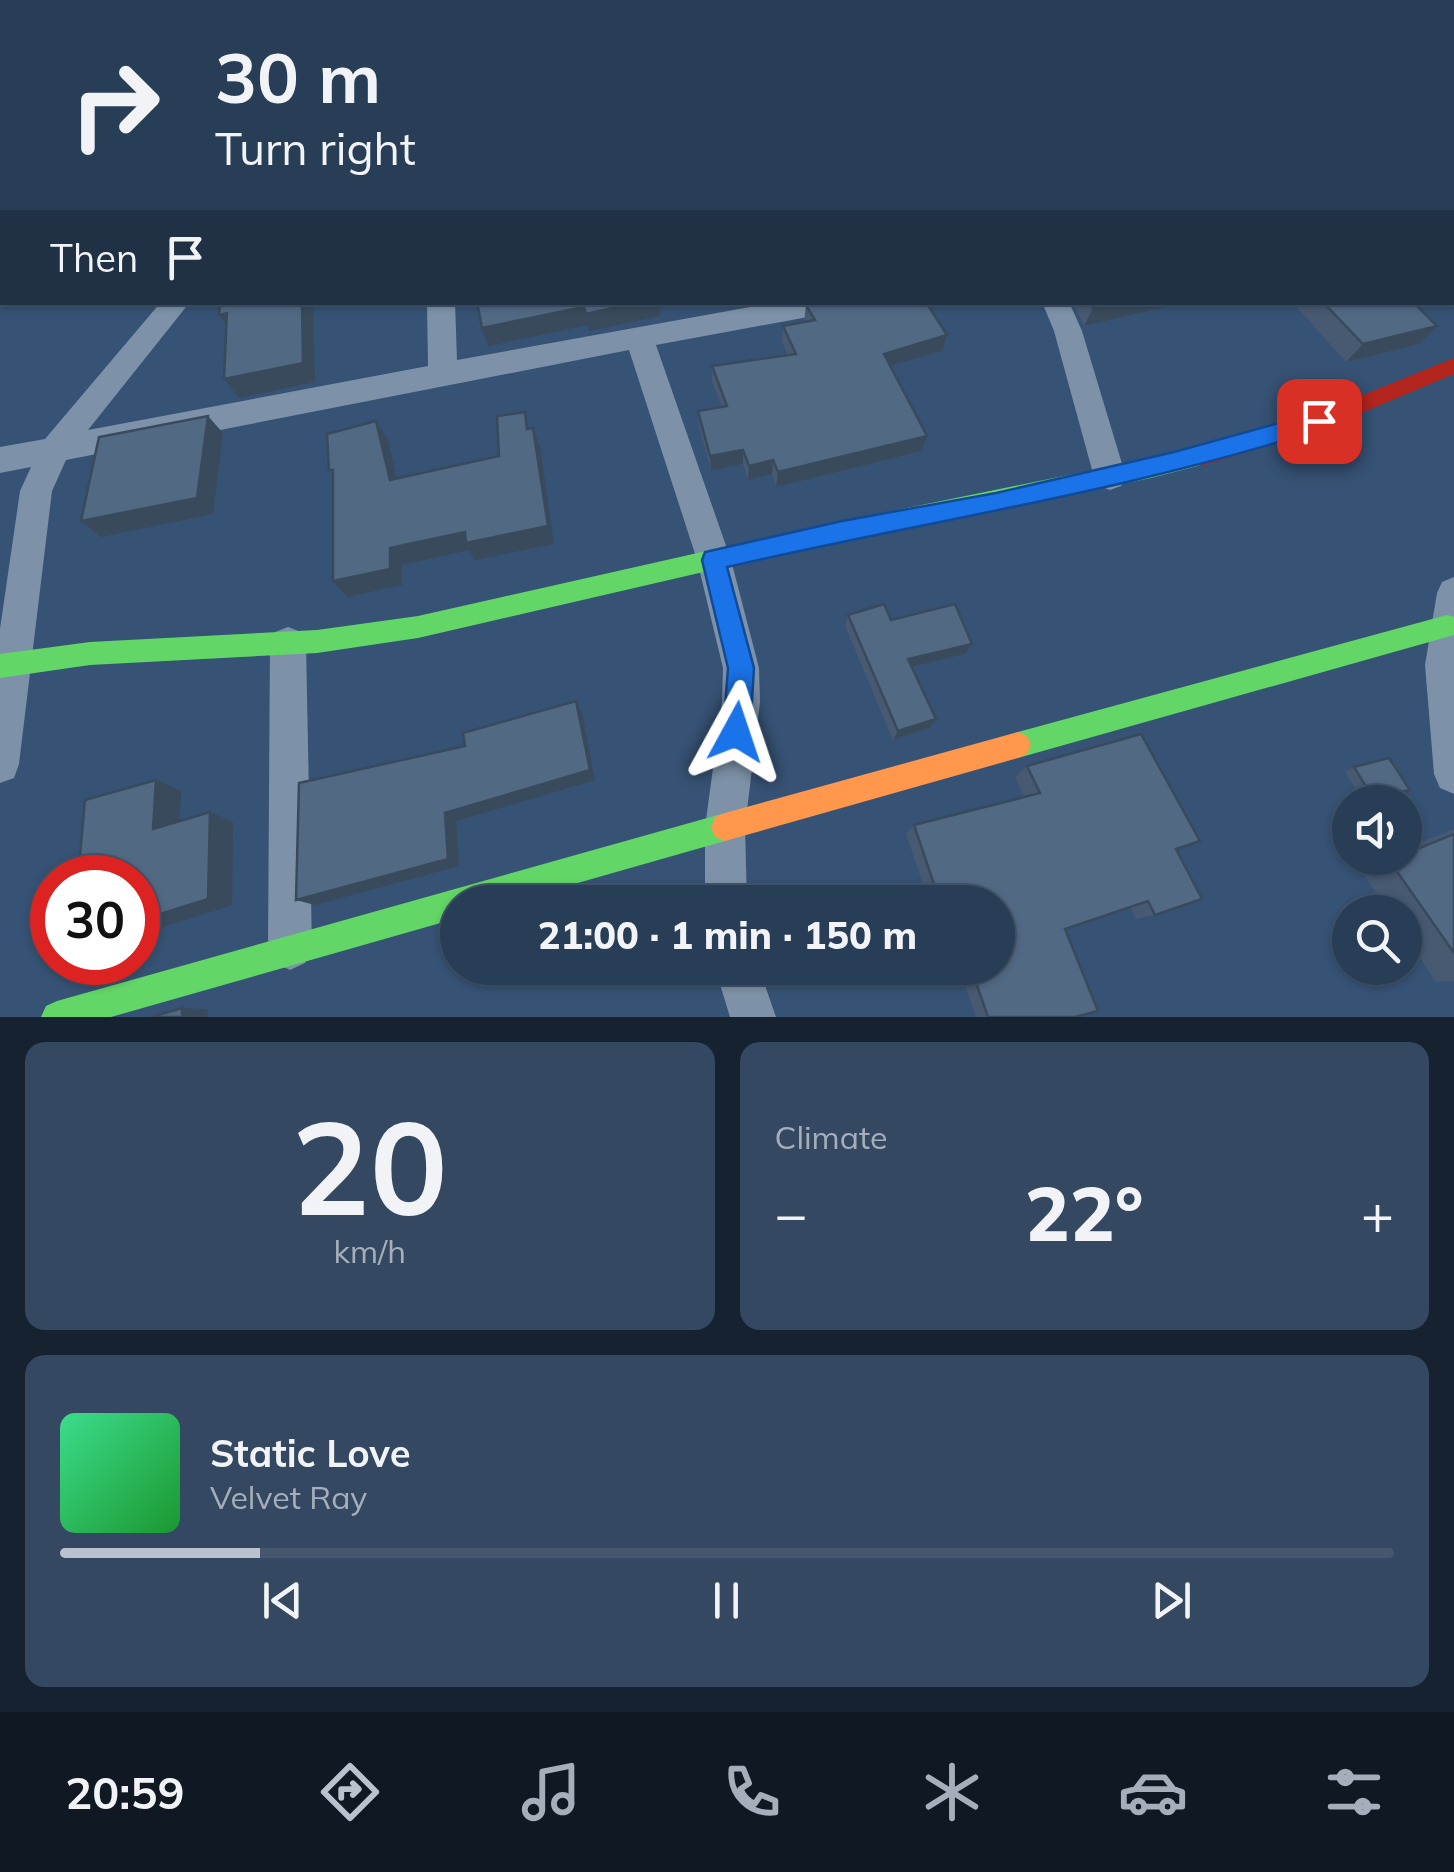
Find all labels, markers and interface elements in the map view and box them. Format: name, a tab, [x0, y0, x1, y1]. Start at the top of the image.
text: 30 m	[215, 33, 381, 121]
icon: right	[50, 40, 180, 170]
text: Turn right	[215, 120, 416, 176]
icon: arrive	[158, 230, 213, 285]
text: Then	[50, 234, 138, 282]
pin	[1277, 379, 1362, 464]
icon: arrive	[1292, 394, 1347, 449]
position arrow	[684, 680, 788, 784]
map controls	[1332, 785, 1422, 985]
button: sound	[1332, 785, 1422, 875]
speed limit sign: 30	[30, 855, 160, 985]
button: search	[1332, 895, 1422, 985]
text: 21:00 · 1 min · 150 m	[538, 911, 917, 959]
text: 20	[292, 1084, 448, 1248]
text: Climate	[775, 1117, 887, 1157]
text: 22°	[1025, 1166, 1144, 1260]
text: −	[775, 1179, 808, 1248]
text: +	[1361, 1179, 1394, 1248]
text: km/h	[334, 1231, 406, 1271]
text: Static Love	[210, 1429, 411, 1477]
text: Velvet Ray	[210, 1477, 367, 1517]
icon: previous	[255, 1573, 310, 1628]
icon: pause	[699, 1573, 754, 1628]
icon: next	[1144, 1573, 1199, 1628]
icon: directions	[315, 1757, 385, 1827]
icon: music	[516, 1757, 586, 1827]
icon: phone	[717, 1757, 787, 1827]
icon: climate	[917, 1757, 987, 1827]
icon: car	[1118, 1757, 1188, 1827]
icon: filters	[1319, 1757, 1389, 1827]
text: 20:59	[65, 1764, 185, 1820]

